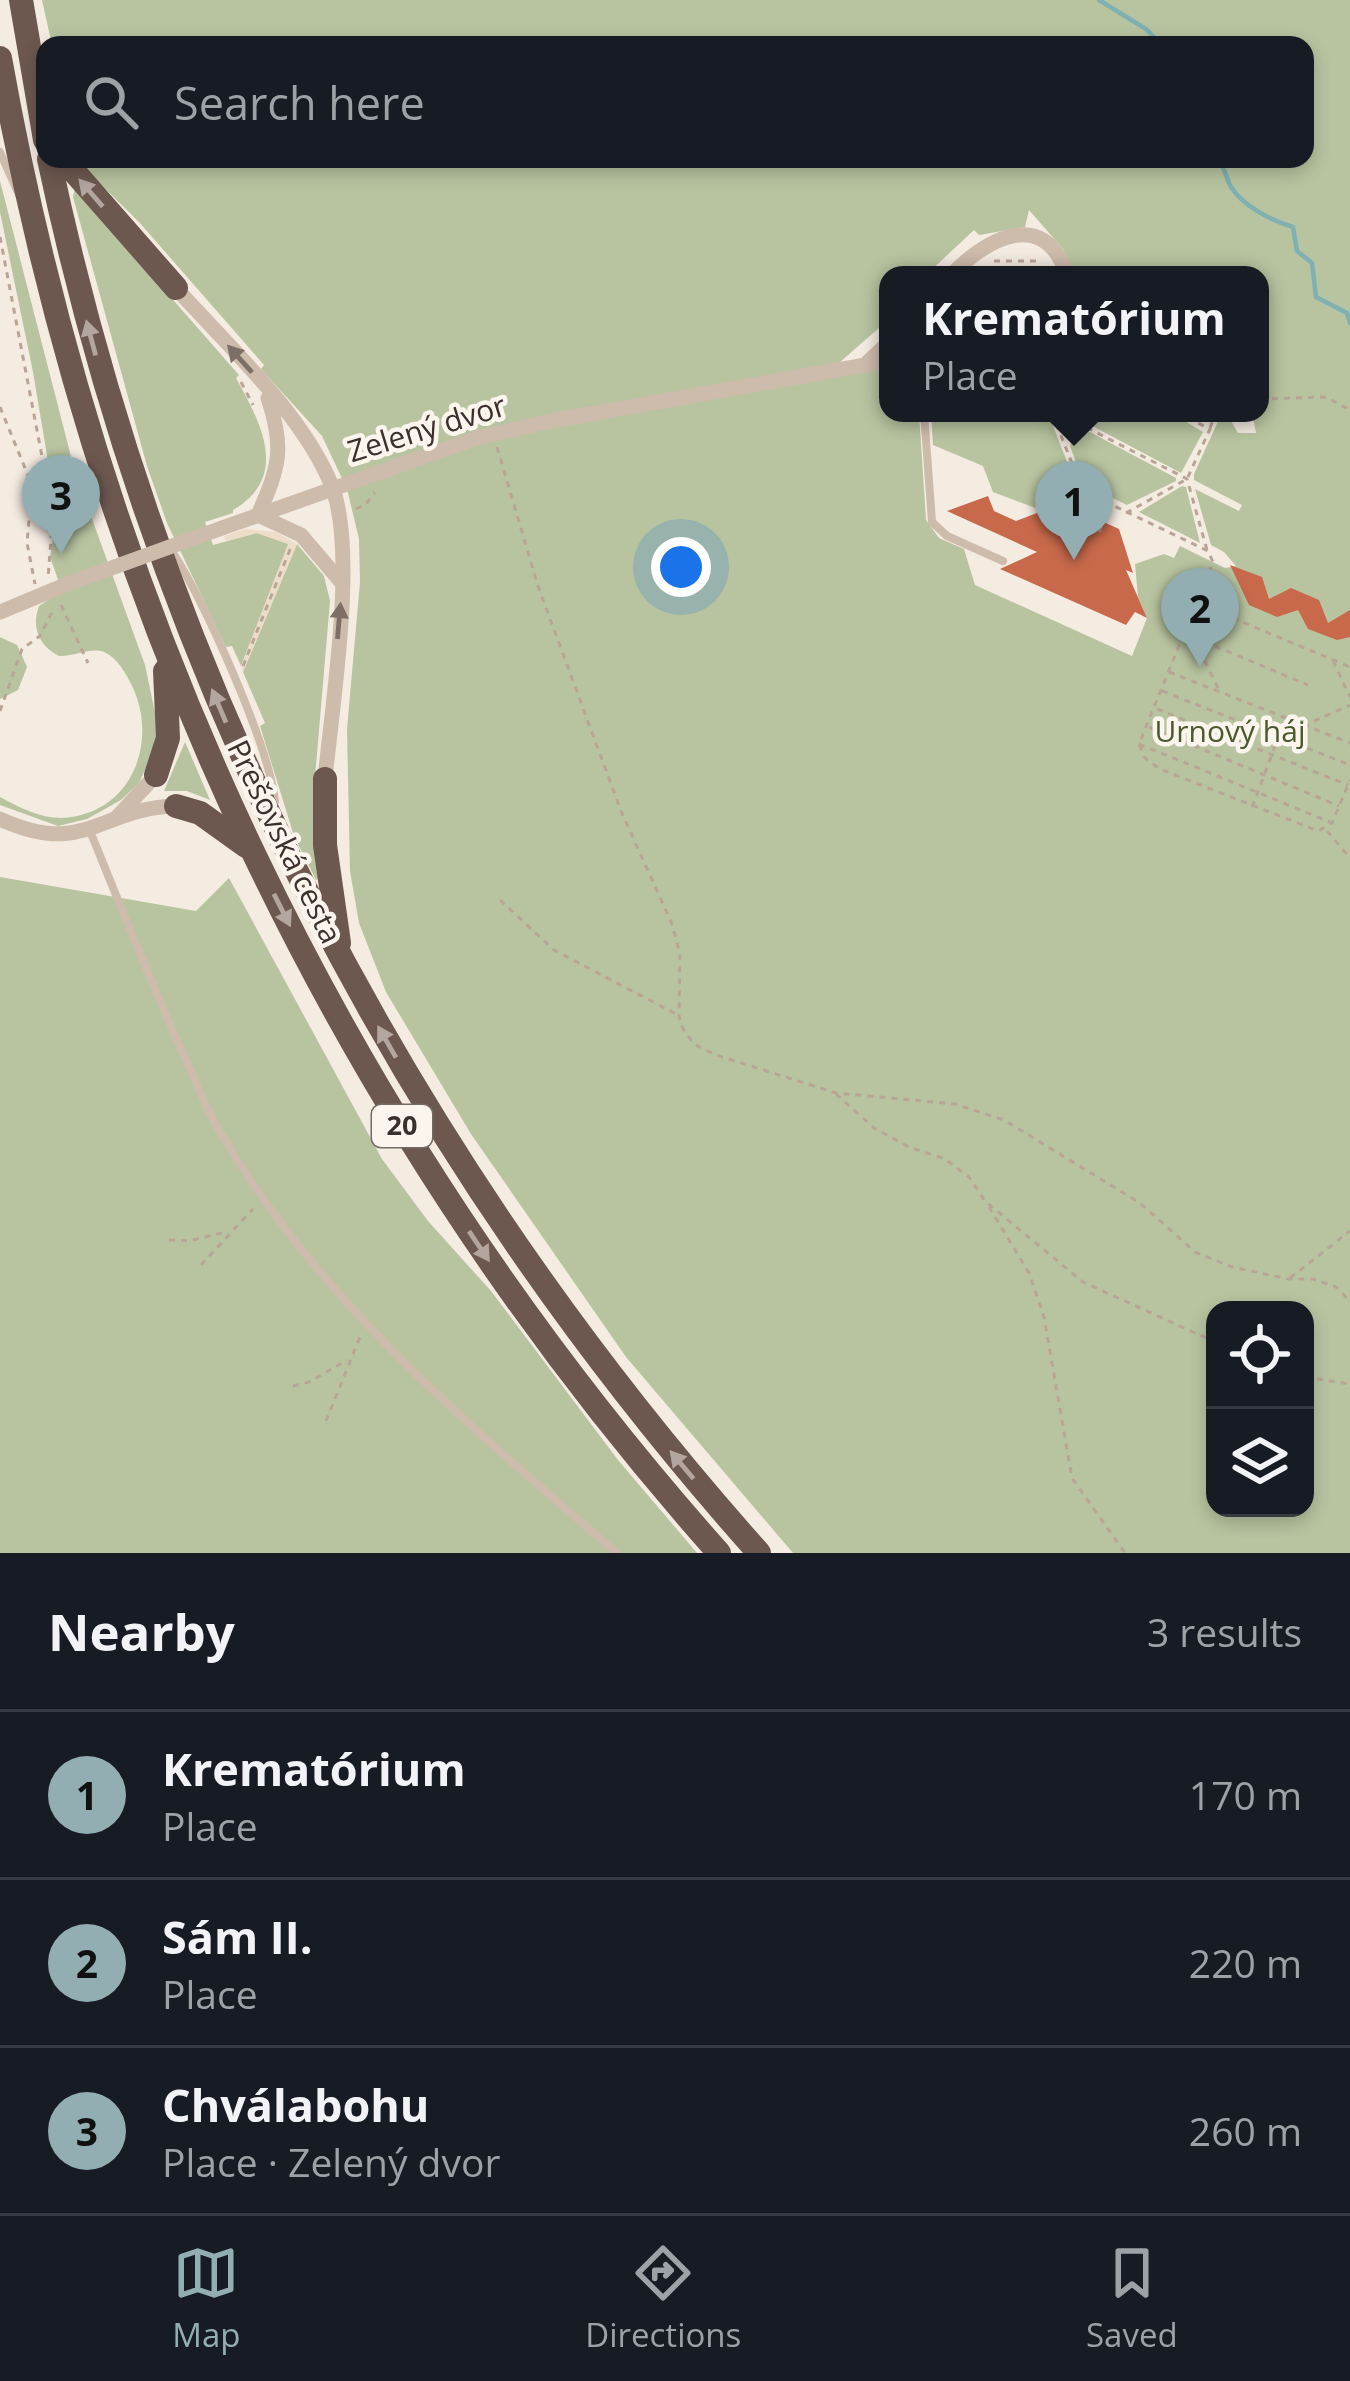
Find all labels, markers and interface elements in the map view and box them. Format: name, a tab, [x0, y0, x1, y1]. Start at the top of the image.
search box	[36, 36, 1314, 168]
icon: search	[78, 69, 144, 135]
text: Search here	[174, 72, 425, 133]
one-way arrow	[78, 178, 104, 208]
popup	[879, 266, 1269, 422]
text: Krematórium	[922, 287, 1226, 348]
one-way arrow	[81, 319, 100, 356]
one-way arrow	[227, 345, 254, 374]
text: Place	[922, 348, 1018, 401]
street label: Zelený dvor	[342, 384, 511, 471]
pin: 3	[22, 455, 100, 554]
pin: 1	[1035, 461, 1113, 560]
your location	[651, 537, 711, 597]
pin: 2	[1161, 568, 1239, 667]
one-way arrow	[330, 602, 349, 639]
one-way arrow	[209, 688, 228, 724]
park label: Urnový háj	[1154, 710, 1306, 751]
street label: Prešovská cesta	[218, 733, 352, 950]
one-way arrow	[271, 893, 291, 928]
one-way arrow	[377, 1025, 398, 1058]
road number: 20	[372, 1105, 432, 1147]
one-way arrow	[467, 1230, 490, 1263]
map controls	[1206, 1301, 1314, 1517]
button: locate	[1206, 1301, 1314, 1409]
button: layers	[1206, 1409, 1314, 1517]
one-way arrow	[670, 1450, 696, 1480]
text: Nearby	[48, 1596, 235, 1666]
text: 3 results	[1147, 1605, 1302, 1658]
text: Krematórium	[162, 1738, 466, 1799]
text: 1	[76, 1768, 98, 1821]
text: 170 m	[1189, 1768, 1302, 1821]
text: Place	[162, 1799, 258, 1852]
text: Sám II.	[162, 1906, 312, 1967]
text: 2	[76, 1936, 98, 1989]
text: 220 m	[1189, 1936, 1302, 1989]
text: Place	[162, 1967, 258, 2020]
text: Chválabohu	[162, 2074, 429, 2135]
text: 3	[76, 2104, 98, 2157]
text: 260 m	[1189, 2104, 1302, 2157]
text: Place · Zelený dvor	[162, 2135, 500, 2188]
tab: Map	[172, 2240, 241, 2357]
tab: Directions	[585, 2240, 741, 2357]
tab: Saved	[1086, 2240, 1178, 2357]

